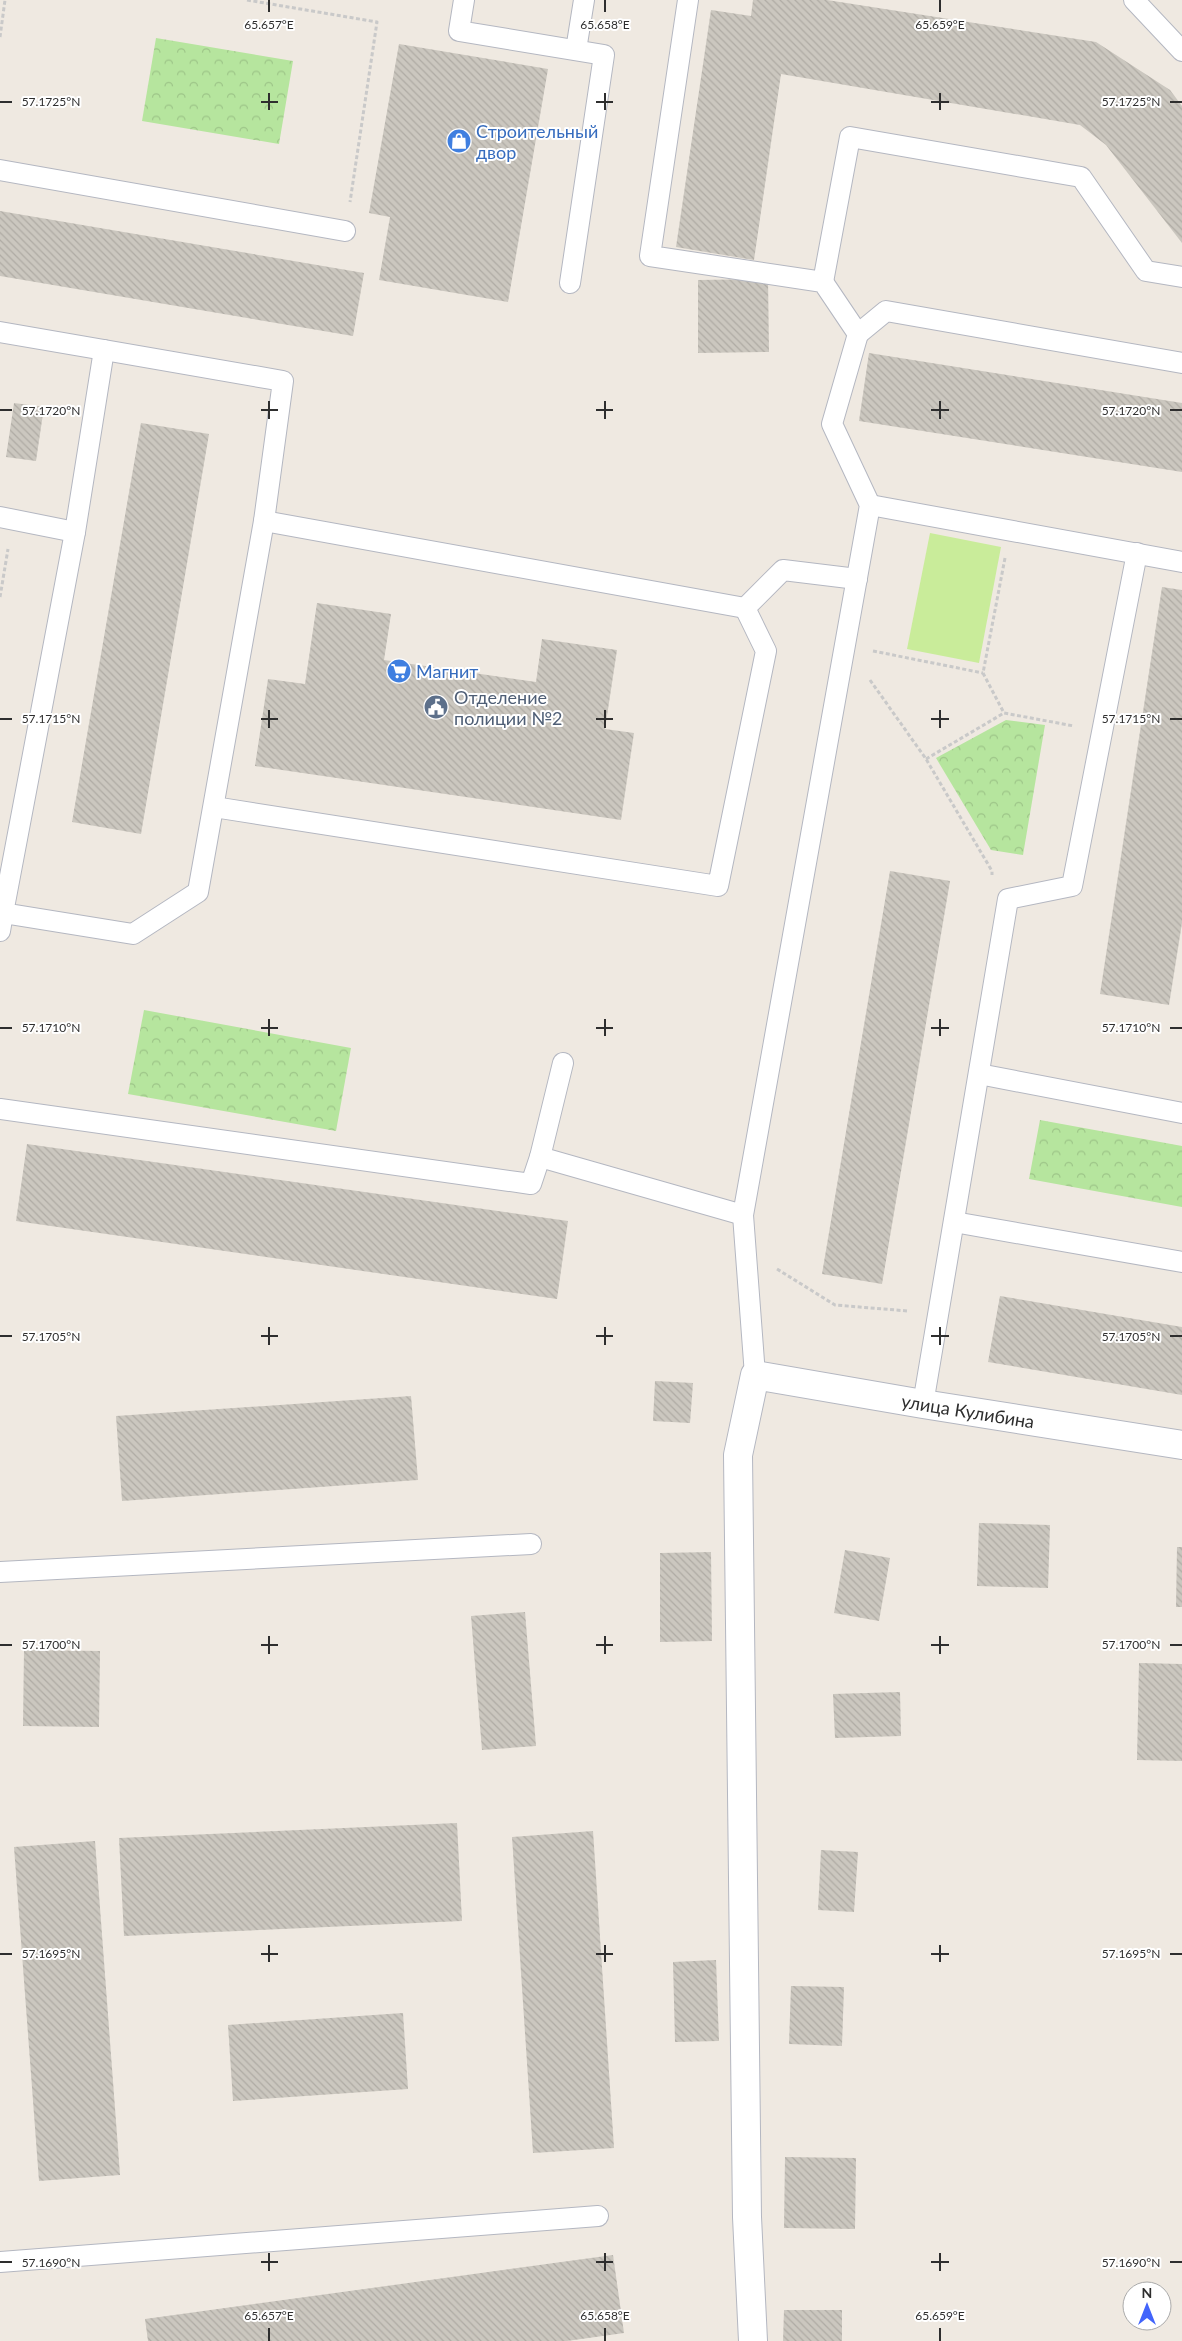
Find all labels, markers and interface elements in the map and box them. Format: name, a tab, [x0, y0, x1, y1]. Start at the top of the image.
text: 65.657°E	[244, 17, 294, 32]
text: 65.658°E	[580, 17, 630, 32]
text: 65.659°E	[915, 17, 965, 32]
text: 57.1725°N	[22, 94, 80, 109]
text: 57.1725°N	[1102, 94, 1160, 109]
place label: Строительный двор	[476, 120, 598, 163]
shop icon: Строительный двор	[446, 128, 472, 154]
text: 57.1720°N	[22, 403, 80, 418]
text: 57.1720°N	[1102, 403, 1160, 418]
supermarket icon: Магнит	[386, 658, 412, 684]
place label: Магнит	[416, 660, 478, 682]
place label: Отделение полиции №2	[454, 686, 562, 729]
public building icon: Отделение полиции №2	[423, 694, 449, 720]
text: 57.1715°N	[22, 711, 80, 726]
text: 57.1715°N	[1102, 711, 1160, 726]
text: 57.1710°N	[22, 1020, 80, 1035]
text: 57.1710°N	[1102, 1020, 1160, 1035]
text: 57.1705°N	[22, 1329, 80, 1344]
text: 57.1705°N	[1102, 1329, 1160, 1344]
street label: улица Кулибина	[900, 1389, 1036, 1432]
text: 57.1700°N	[22, 1637, 80, 1652]
text: 57.1700°N	[1102, 1637, 1160, 1652]
text: 57.1695°N	[22, 1946, 80, 1961]
text: 57.1695°N	[1102, 1946, 1160, 1961]
text: 57.1690°N	[22, 2255, 80, 2270]
text: 57.1690°N	[1102, 2255, 1160, 2270]
north arrow	[1122, 2281, 1172, 2331]
text: N	[1142, 2284, 1152, 2301]
text: 65.657°E	[244, 2308, 294, 2323]
text: 65.658°E	[580, 2308, 630, 2323]
text: 65.659°E	[915, 2308, 965, 2323]

